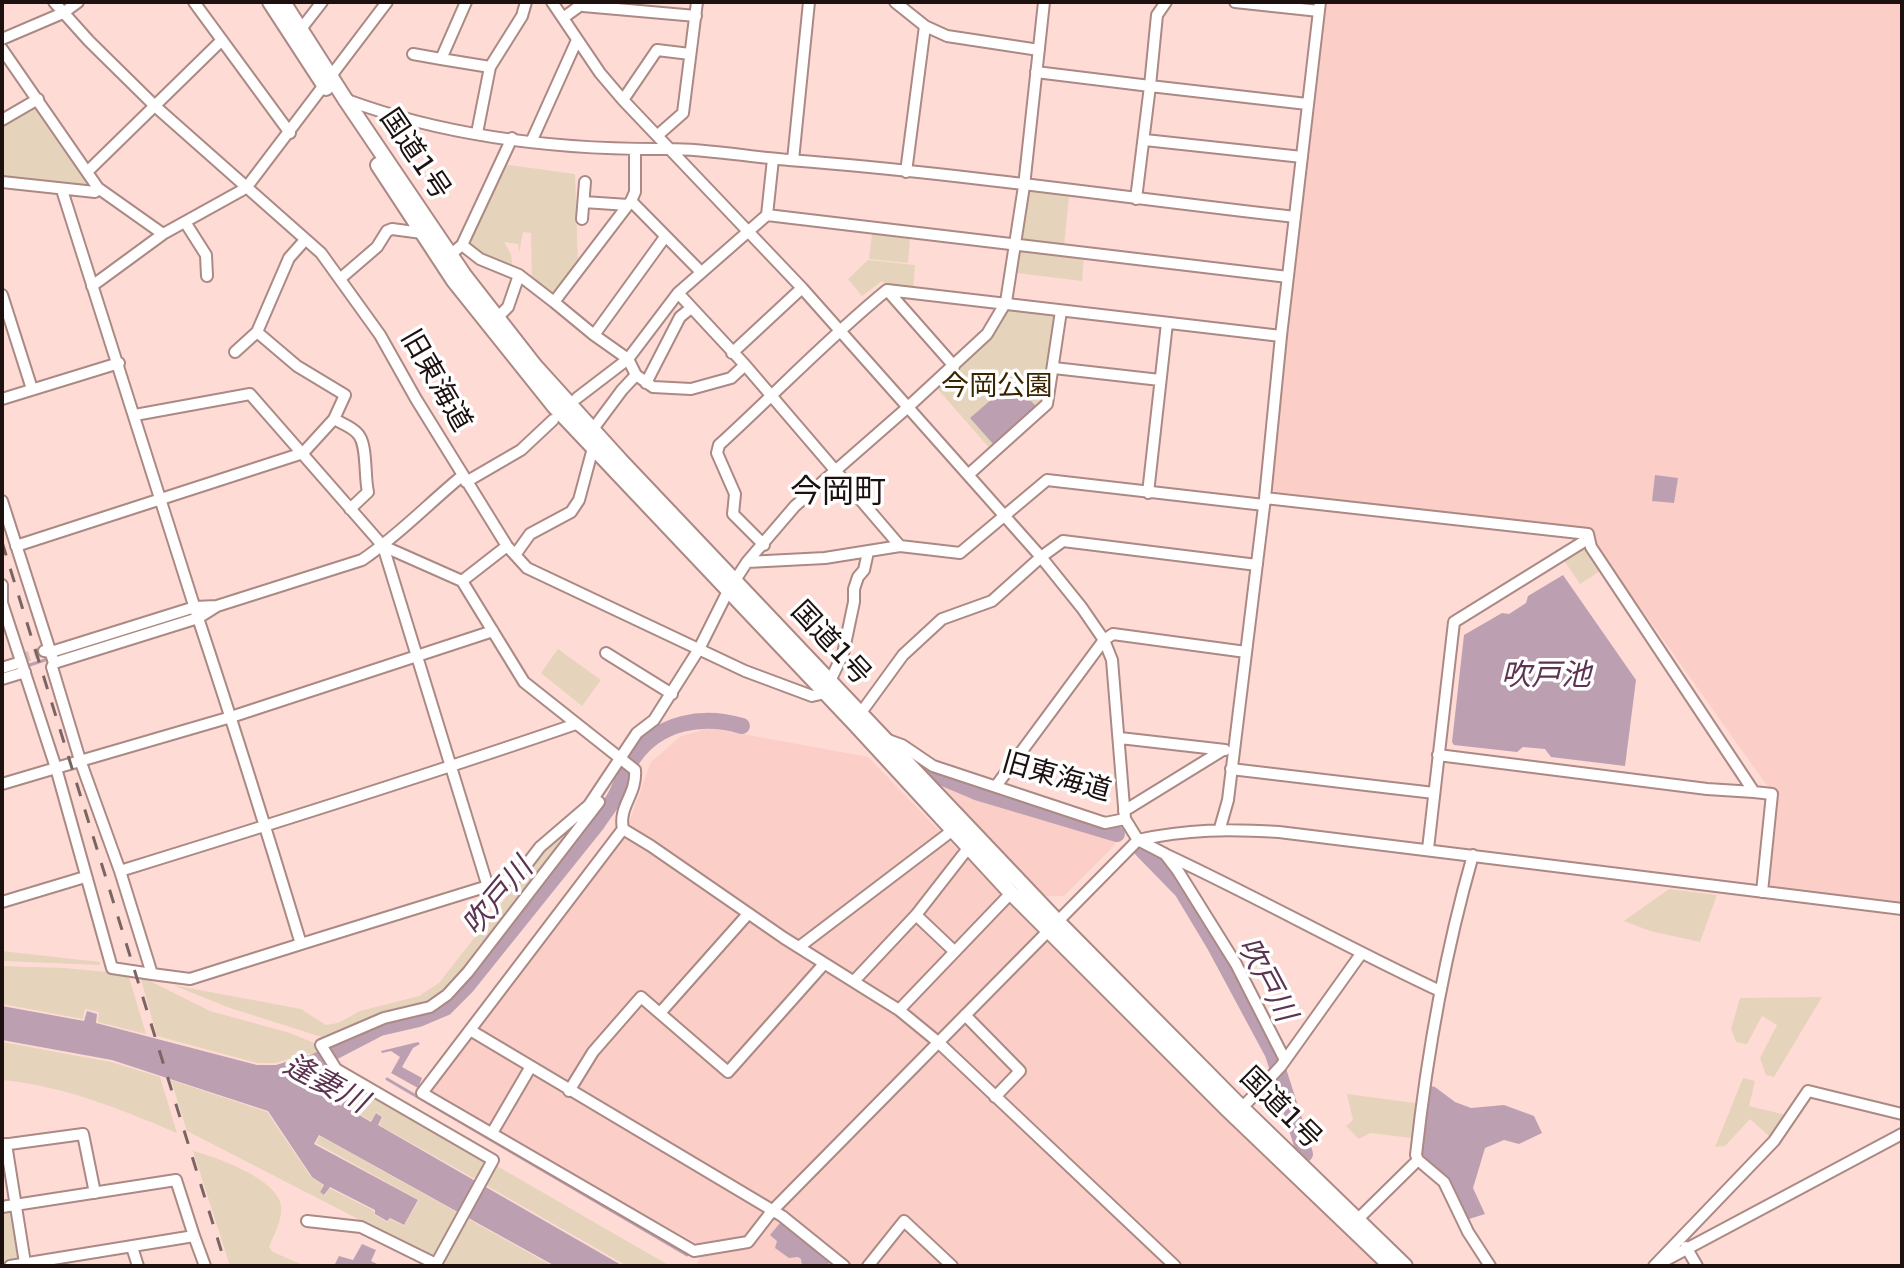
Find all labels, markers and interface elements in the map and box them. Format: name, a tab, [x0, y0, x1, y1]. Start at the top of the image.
street label: 国道1号	[372, 103, 456, 207]
street label: 旧東海道	[392, 324, 478, 438]
park label: 今岡公園	[941, 371, 1053, 405]
district label: 今岡町	[790, 475, 886, 513]
street label: 国道1号	[783, 595, 877, 693]
water label: 吹戸池	[1501, 659, 1591, 695]
street label: 旧東海道	[998, 746, 1114, 810]
water label: 吹戸川	[456, 852, 542, 944]
water label: 吹戸川	[1228, 932, 1302, 1028]
water label: 逢妻川	[277, 1048, 373, 1122]
street label: 国道1号	[1232, 1061, 1328, 1157]

